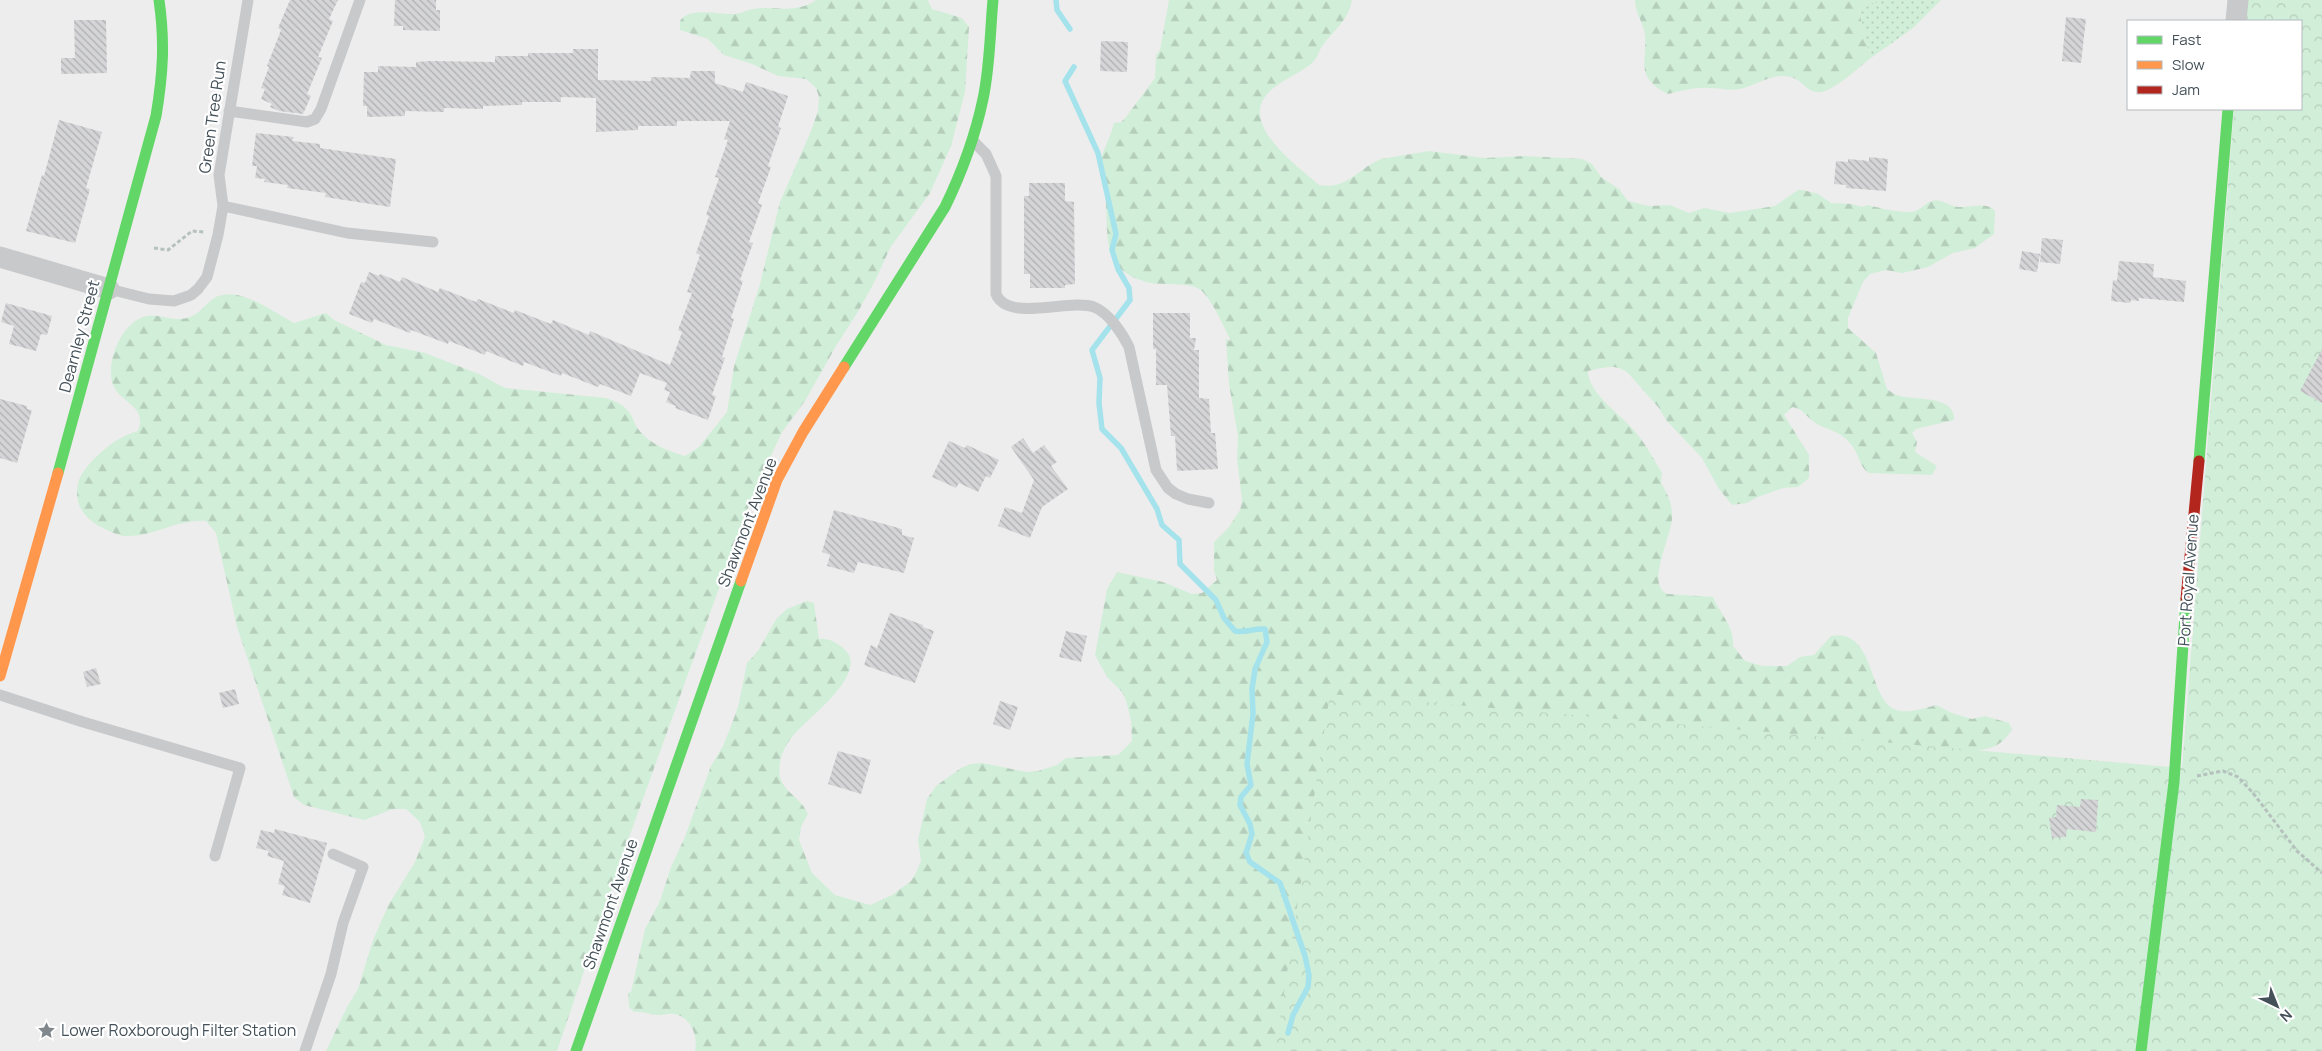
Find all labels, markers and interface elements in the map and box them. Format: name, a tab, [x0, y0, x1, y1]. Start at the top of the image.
legend	[2127, 20, 2302, 110]
text: Fast	[2172, 29, 2201, 50]
text: Slow	[2172, 54, 2205, 75]
street label: Green Tree Run	[193, 59, 231, 175]
text: Jam	[2172, 79, 2200, 100]
street label: Dearnley Street	[53, 277, 105, 395]
street label: Shawmont Avenue	[712, 454, 782, 590]
street label: Port Royal Avenue	[2172, 513, 2204, 647]
street label: Shawmont Avenue	[577, 836, 643, 972]
north arrow	[2252, 981, 2302, 1031]
text: N	[2276, 1005, 2296, 1026]
place label: Lower Roxborough Filter Station	[61, 1019, 296, 1041]
place icon: Lower Roxborough Filter Station	[37, 1020, 57, 1040]

